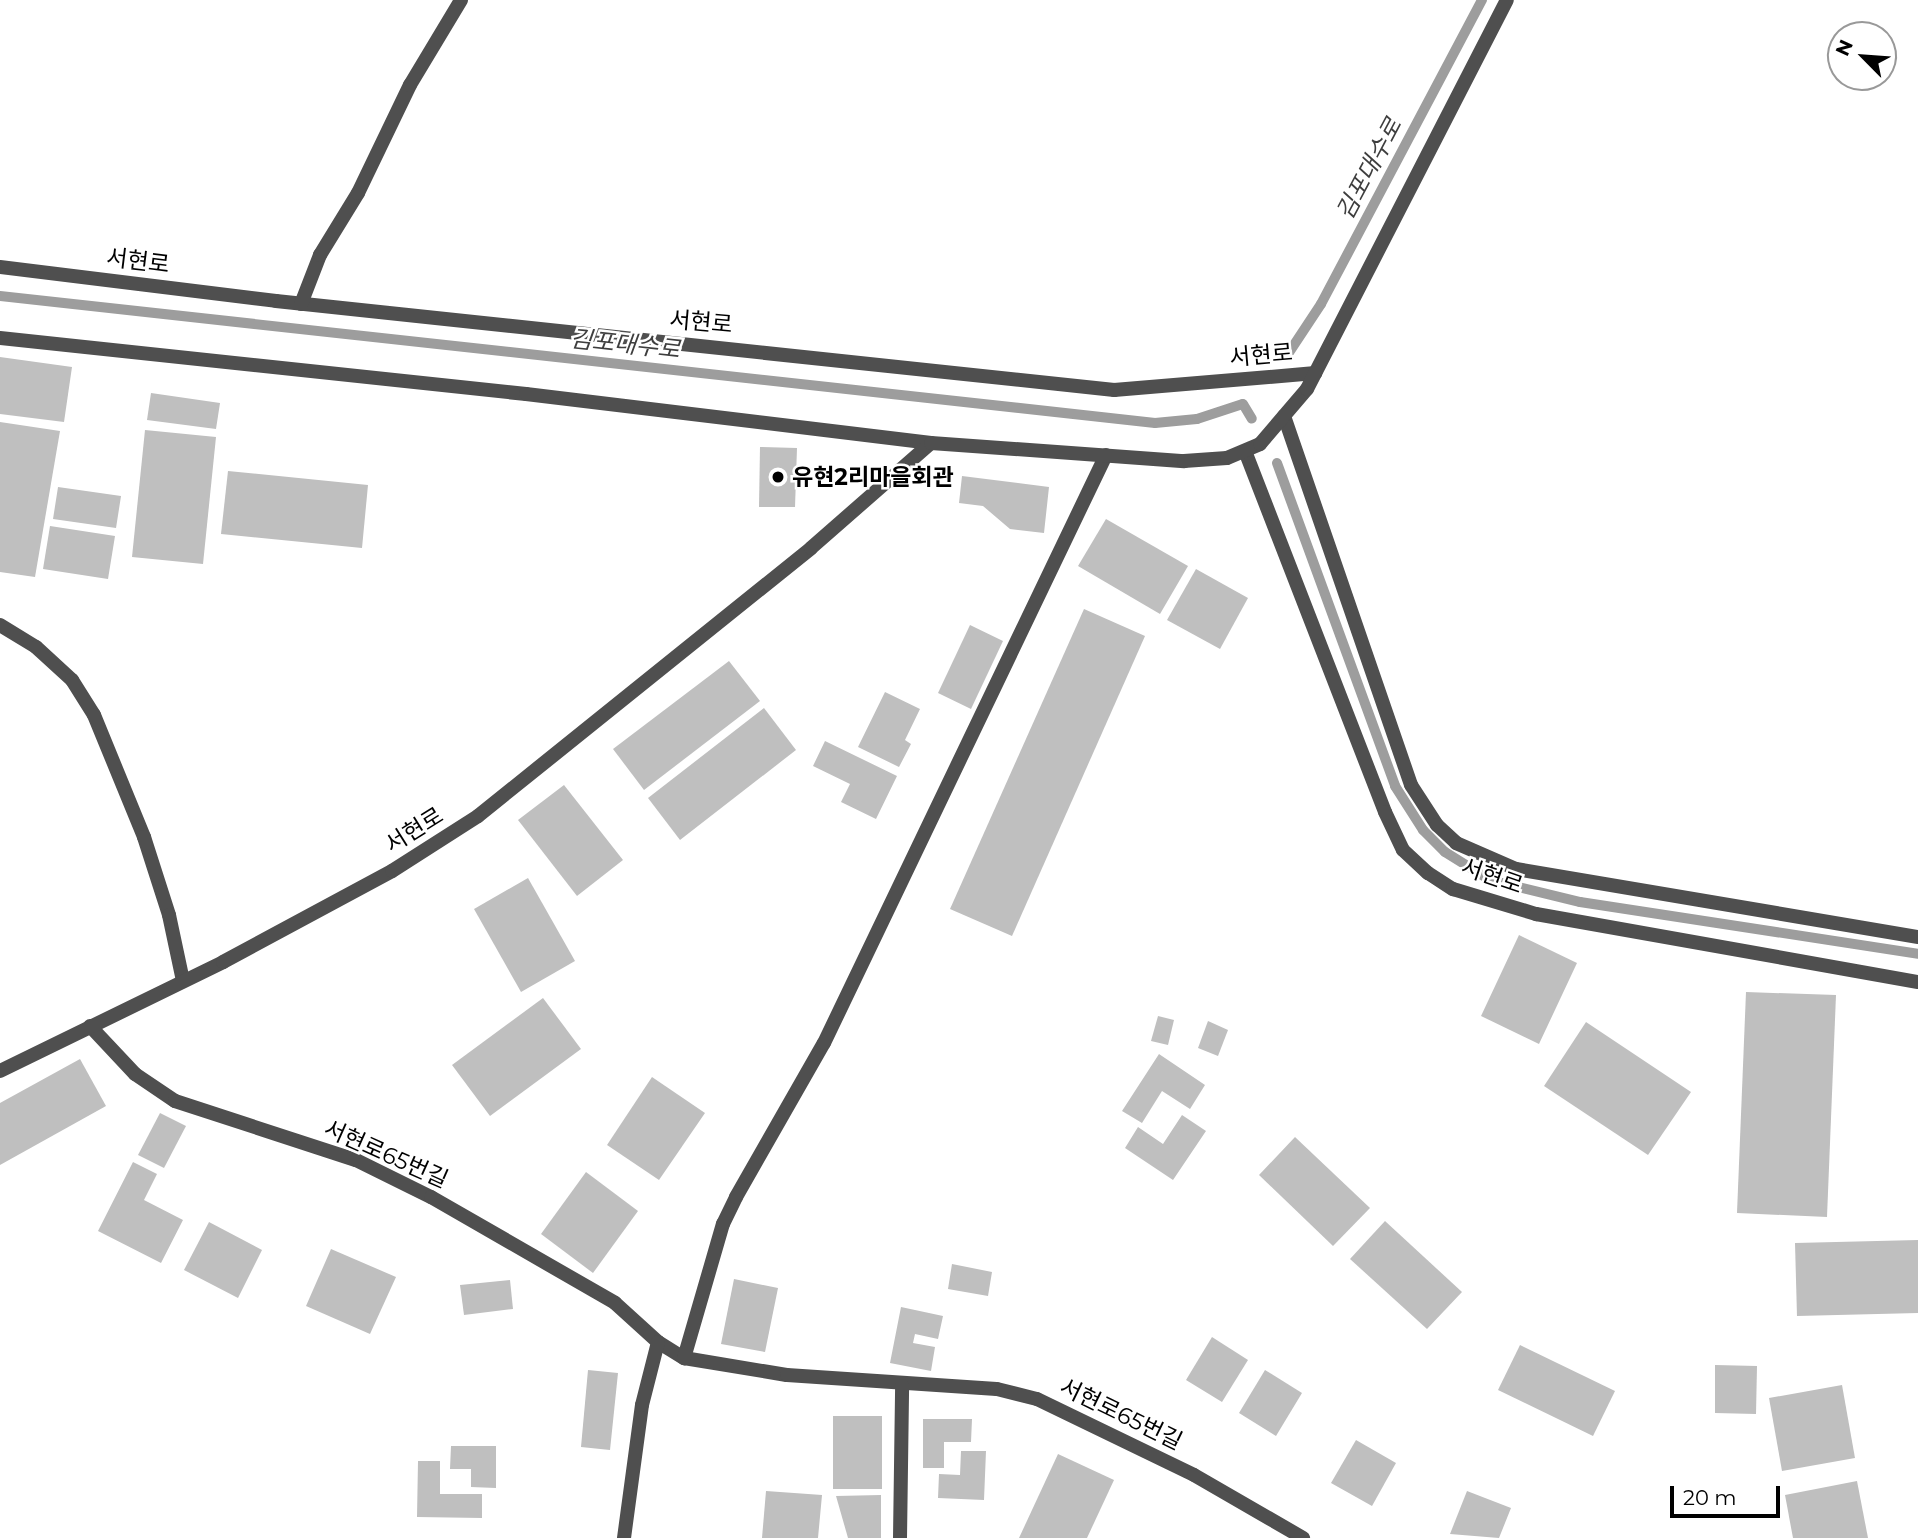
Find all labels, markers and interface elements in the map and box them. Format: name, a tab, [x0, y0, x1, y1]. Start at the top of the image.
north arrow	[1827, 21, 1897, 91]
text: N	[1831, 36, 1858, 60]
water label: 김포대수로	[1330, 114, 1408, 224]
street label: 서현로	[105, 243, 171, 279]
street label: 서현로	[668, 305, 734, 339]
water label: 김포대수로	[569, 324, 681, 364]
street label: 서현로	[1228, 338, 1294, 372]
place label: 유현2리마을회관	[792, 463, 954, 491]
marker: 유현2리마을회관	[770, 469, 786, 485]
street label: 서현로	[380, 801, 448, 859]
street label: 서현로	[1457, 853, 1527, 899]
street label: 서현로65번길	[320, 1114, 452, 1194]
street label: 서현로65번길	[1055, 1372, 1187, 1456]
scale bar	[1673, 1472, 1783, 1516]
text: 20 m	[1683, 1485, 1737, 1510]

